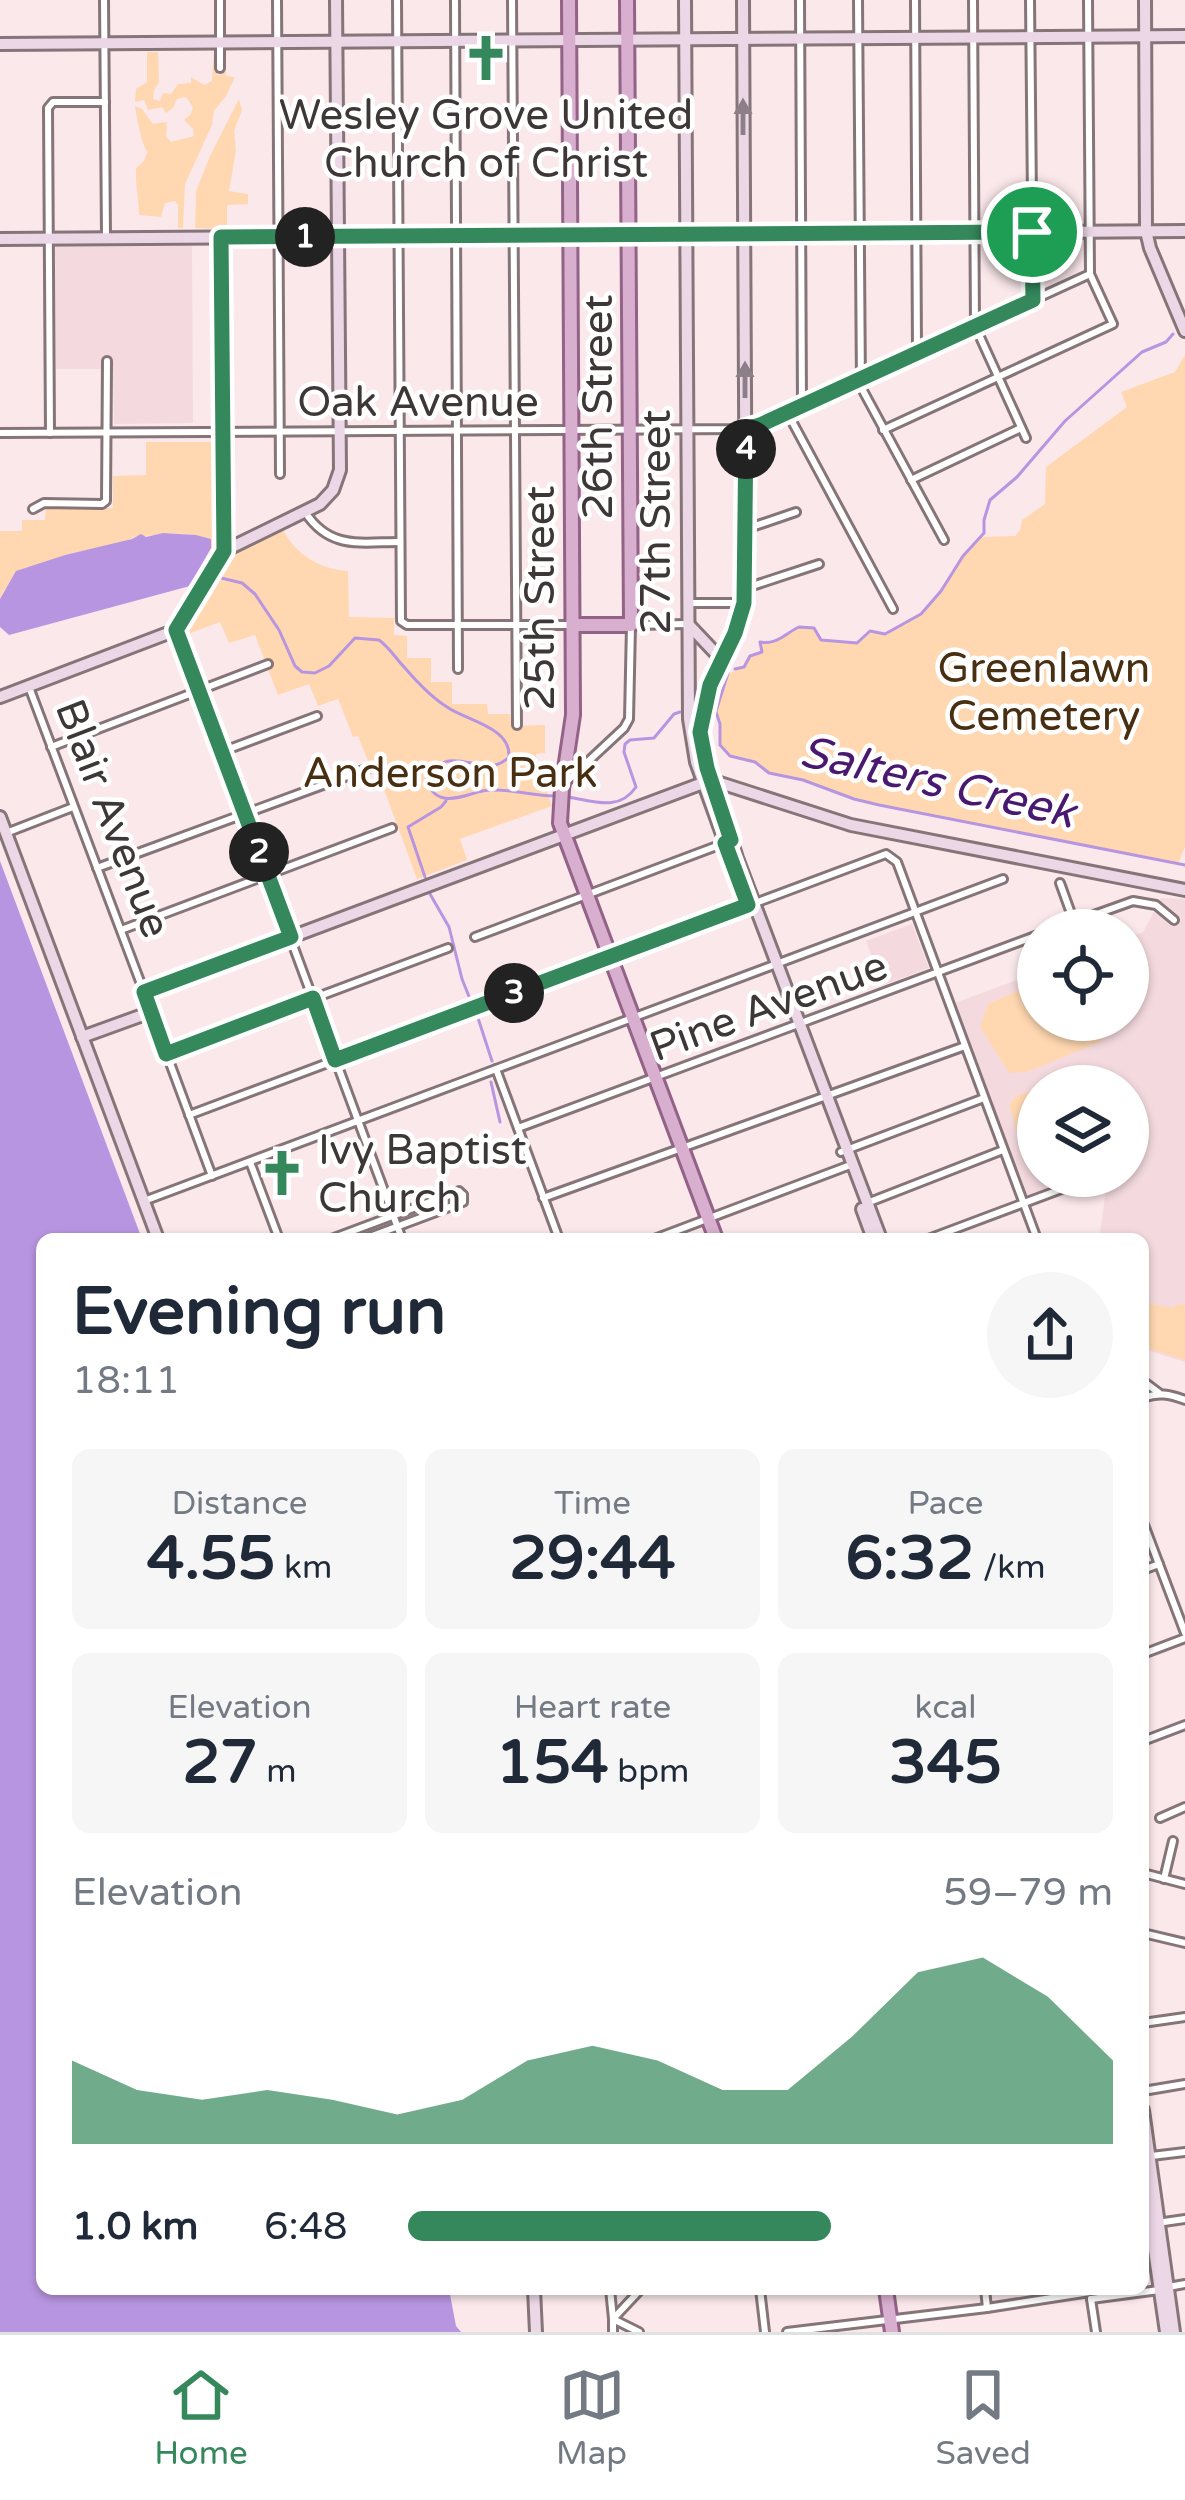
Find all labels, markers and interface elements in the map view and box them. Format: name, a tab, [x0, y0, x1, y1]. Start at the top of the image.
church icon: Wesley Grove United Church of Christ	[461, 33, 511, 83]
place label: Wesley Grove United Church of Christ	[279, 90, 693, 189]
one-way arrow	[733, 97, 753, 135]
pin	[981, 181, 1083, 283]
icon: arrive	[999, 199, 1065, 265]
pin: 1	[275, 207, 335, 267]
text: 1	[295, 217, 315, 256]
street label: 26th Street	[573, 294, 624, 520]
one-way arrow	[735, 360, 755, 398]
street label: Oak Avenue	[297, 377, 539, 428]
street label: 27th Street	[631, 409, 682, 635]
pin: 4	[716, 419, 776, 479]
text: 4	[736, 429, 756, 468]
street label: 25th Street	[515, 485, 566, 711]
park label: Greenlawn Cemetery	[938, 643, 1150, 742]
street label: Blair Avenue	[44, 692, 181, 945]
water label: Salters Creek	[795, 725, 1083, 842]
park label: Anderson Park	[303, 748, 597, 799]
pin: 2	[229, 822, 289, 882]
text: 2	[249, 832, 269, 871]
map controls	[1017, 909, 1149, 1197]
button: locate	[1017, 909, 1149, 1041]
street label: Pine Avenue	[643, 940, 894, 1073]
pin: 3	[484, 963, 544, 1023]
text: 3	[504, 973, 524, 1012]
button: layers	[1017, 1065, 1149, 1197]
place label: Ivy Baptist Church	[318, 1125, 527, 1224]
church icon: Ivy Baptist Church	[257, 1148, 307, 1198]
text: Evening run	[72, 1272, 446, 1352]
button: share	[987, 1272, 1113, 1398]
text: 18:11	[72, 1357, 180, 1404]
text: Distance	[172, 1484, 307, 1523]
text: Time	[554, 1484, 631, 1523]
text: Pace	[908, 1484, 984, 1523]
text: 4.55	[147, 1523, 275, 1595]
text: 29:44	[509, 1523, 676, 1595]
text: 6:32	[845, 1523, 974, 1595]
text: km	[275, 1548, 332, 1587]
text: /km	[974, 1548, 1046, 1587]
text: Elevation	[167, 1688, 312, 1727]
text: Heart rate	[514, 1688, 671, 1727]
text: kcal	[914, 1688, 977, 1727]
text: 27	[182, 1727, 258, 1799]
text: 154	[496, 1727, 609, 1799]
text: 345	[889, 1727, 1002, 1799]
text: m	[258, 1752, 297, 1791]
text: bpm	[609, 1752, 689, 1791]
text: Elevation	[72, 1869, 242, 1916]
text: 59–79 m	[943, 1869, 1113, 1916]
text: 1.0 km	[72, 2203, 198, 2250]
text: 6:48	[264, 2203, 348, 2250]
tab: Home	[154, 2362, 248, 2473]
tab: Map	[556, 2362, 627, 2473]
tab: Saved	[935, 2362, 1031, 2473]

